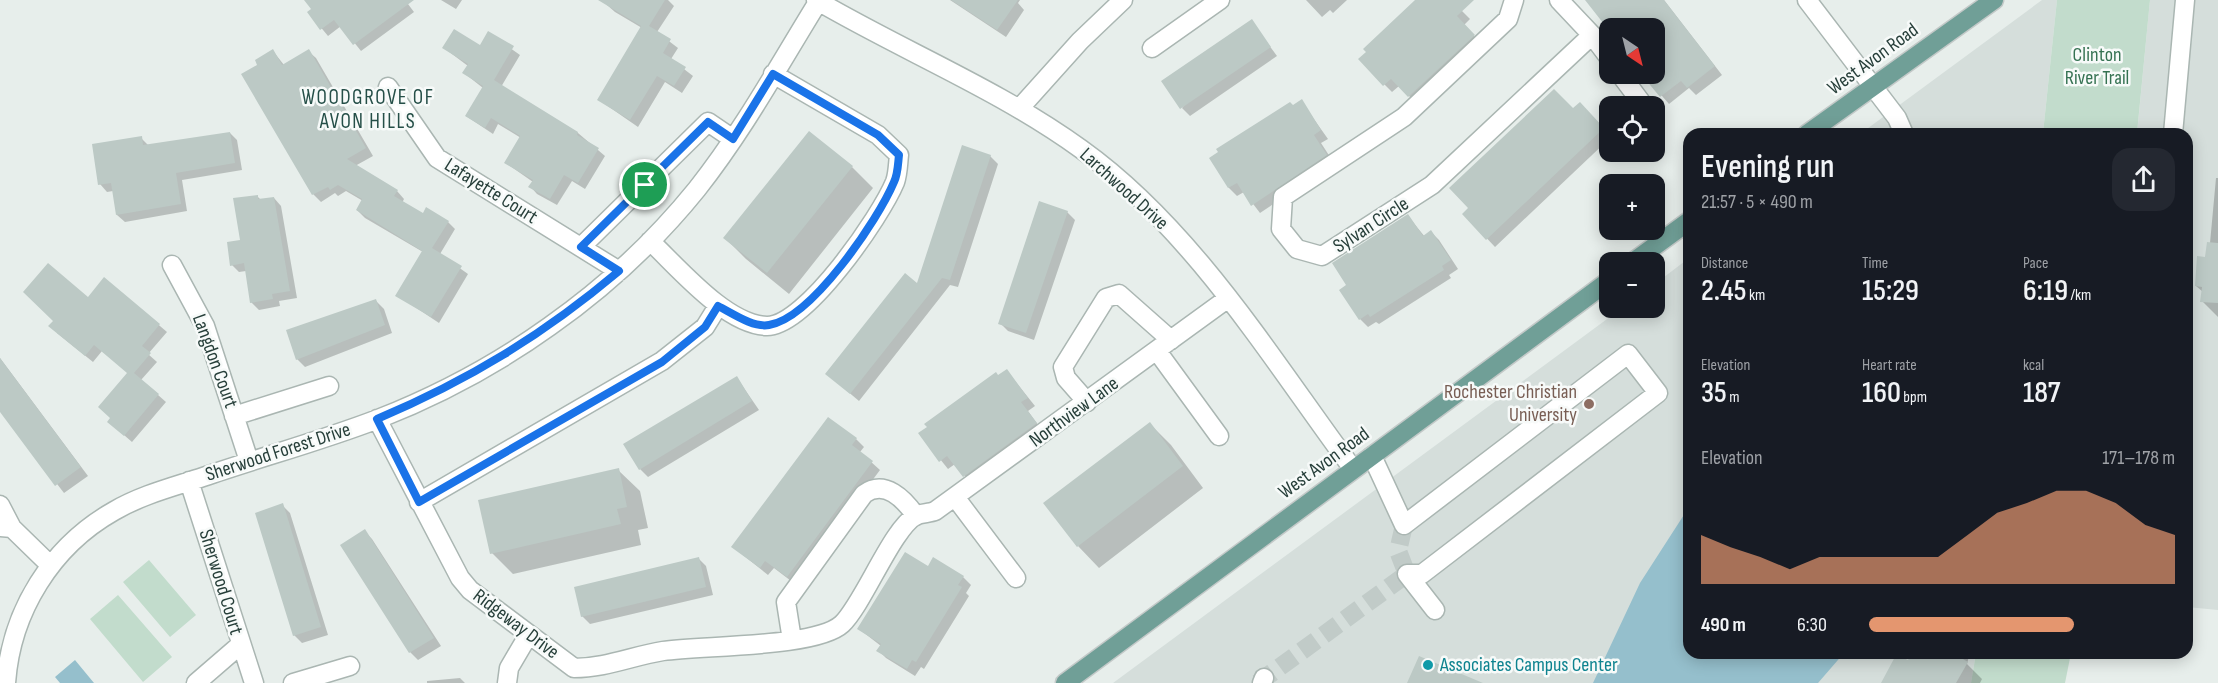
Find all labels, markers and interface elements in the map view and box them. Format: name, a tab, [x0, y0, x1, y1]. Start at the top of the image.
north arrow	[1599, 18, 1665, 84]
map controls	[1599, 18, 1665, 318]
street label: West Avon Road	[1823, 18, 1923, 100]
park label: Clinton River Trail	[2065, 43, 2129, 90]
district label: WOODGROVE OF AVON HILLS	[302, 85, 434, 134]
button: locate	[1599, 96, 1665, 162]
street label: Larchwood Drive	[1075, 143, 1173, 235]
text: Evening run	[1701, 147, 1835, 187]
button: share	[2112, 148, 2175, 211]
street label: Lafayette Court	[440, 153, 542, 229]
pin	[619, 159, 670, 210]
icon: arrive	[628, 168, 661, 201]
button: +	[1599, 174, 1665, 240]
text: 21:57 · 5 × 490 m	[1701, 190, 1813, 214]
street label: Sylvan Circle	[1329, 192, 1413, 258]
button: −	[1599, 252, 1665, 318]
text: Distance	[1701, 254, 1748, 273]
text: Time	[1862, 254, 1888, 273]
text: Pace	[2023, 254, 2048, 273]
text: 2.45	[1701, 273, 1746, 309]
text: 15:29	[1862, 273, 1919, 309]
text: 6:19	[2023, 273, 2068, 309]
text: km	[1746, 286, 1765, 305]
text: /km	[2068, 286, 2091, 305]
street label: Langdon Court	[187, 311, 243, 411]
text: Elevation	[1701, 356, 1750, 375]
text: Heart rate	[1862, 356, 1917, 375]
text: kcal	[2023, 356, 2044, 375]
street label: Northview Lane	[1025, 372, 1123, 452]
text: 35	[1701, 375, 1727, 411]
text: 160	[1862, 375, 1901, 411]
text: 187	[2023, 375, 2061, 411]
place label: Rochester Christian University	[1444, 380, 1577, 427]
text: m	[1727, 388, 1740, 407]
text: bpm	[1901, 388, 1927, 407]
marker: Rochester Christian University	[1582, 397, 1596, 411]
street label: Sherwood Forest Drive	[203, 417, 353, 487]
street label: West Avon Road	[1274, 422, 1374, 504]
text: Elevation	[1701, 446, 1763, 470]
text: 171–178 m	[2102, 446, 2175, 470]
street label: Sherwood Court	[194, 526, 248, 638]
street label: Ridgeway Drive	[468, 584, 564, 664]
text: 490 m	[1701, 613, 1746, 637]
text: 6:30	[1797, 613, 1827, 637]
place label: Associates Campus Center	[1439, 653, 1618, 677]
marker: Associates Campus Center	[1421, 658, 1435, 672]

